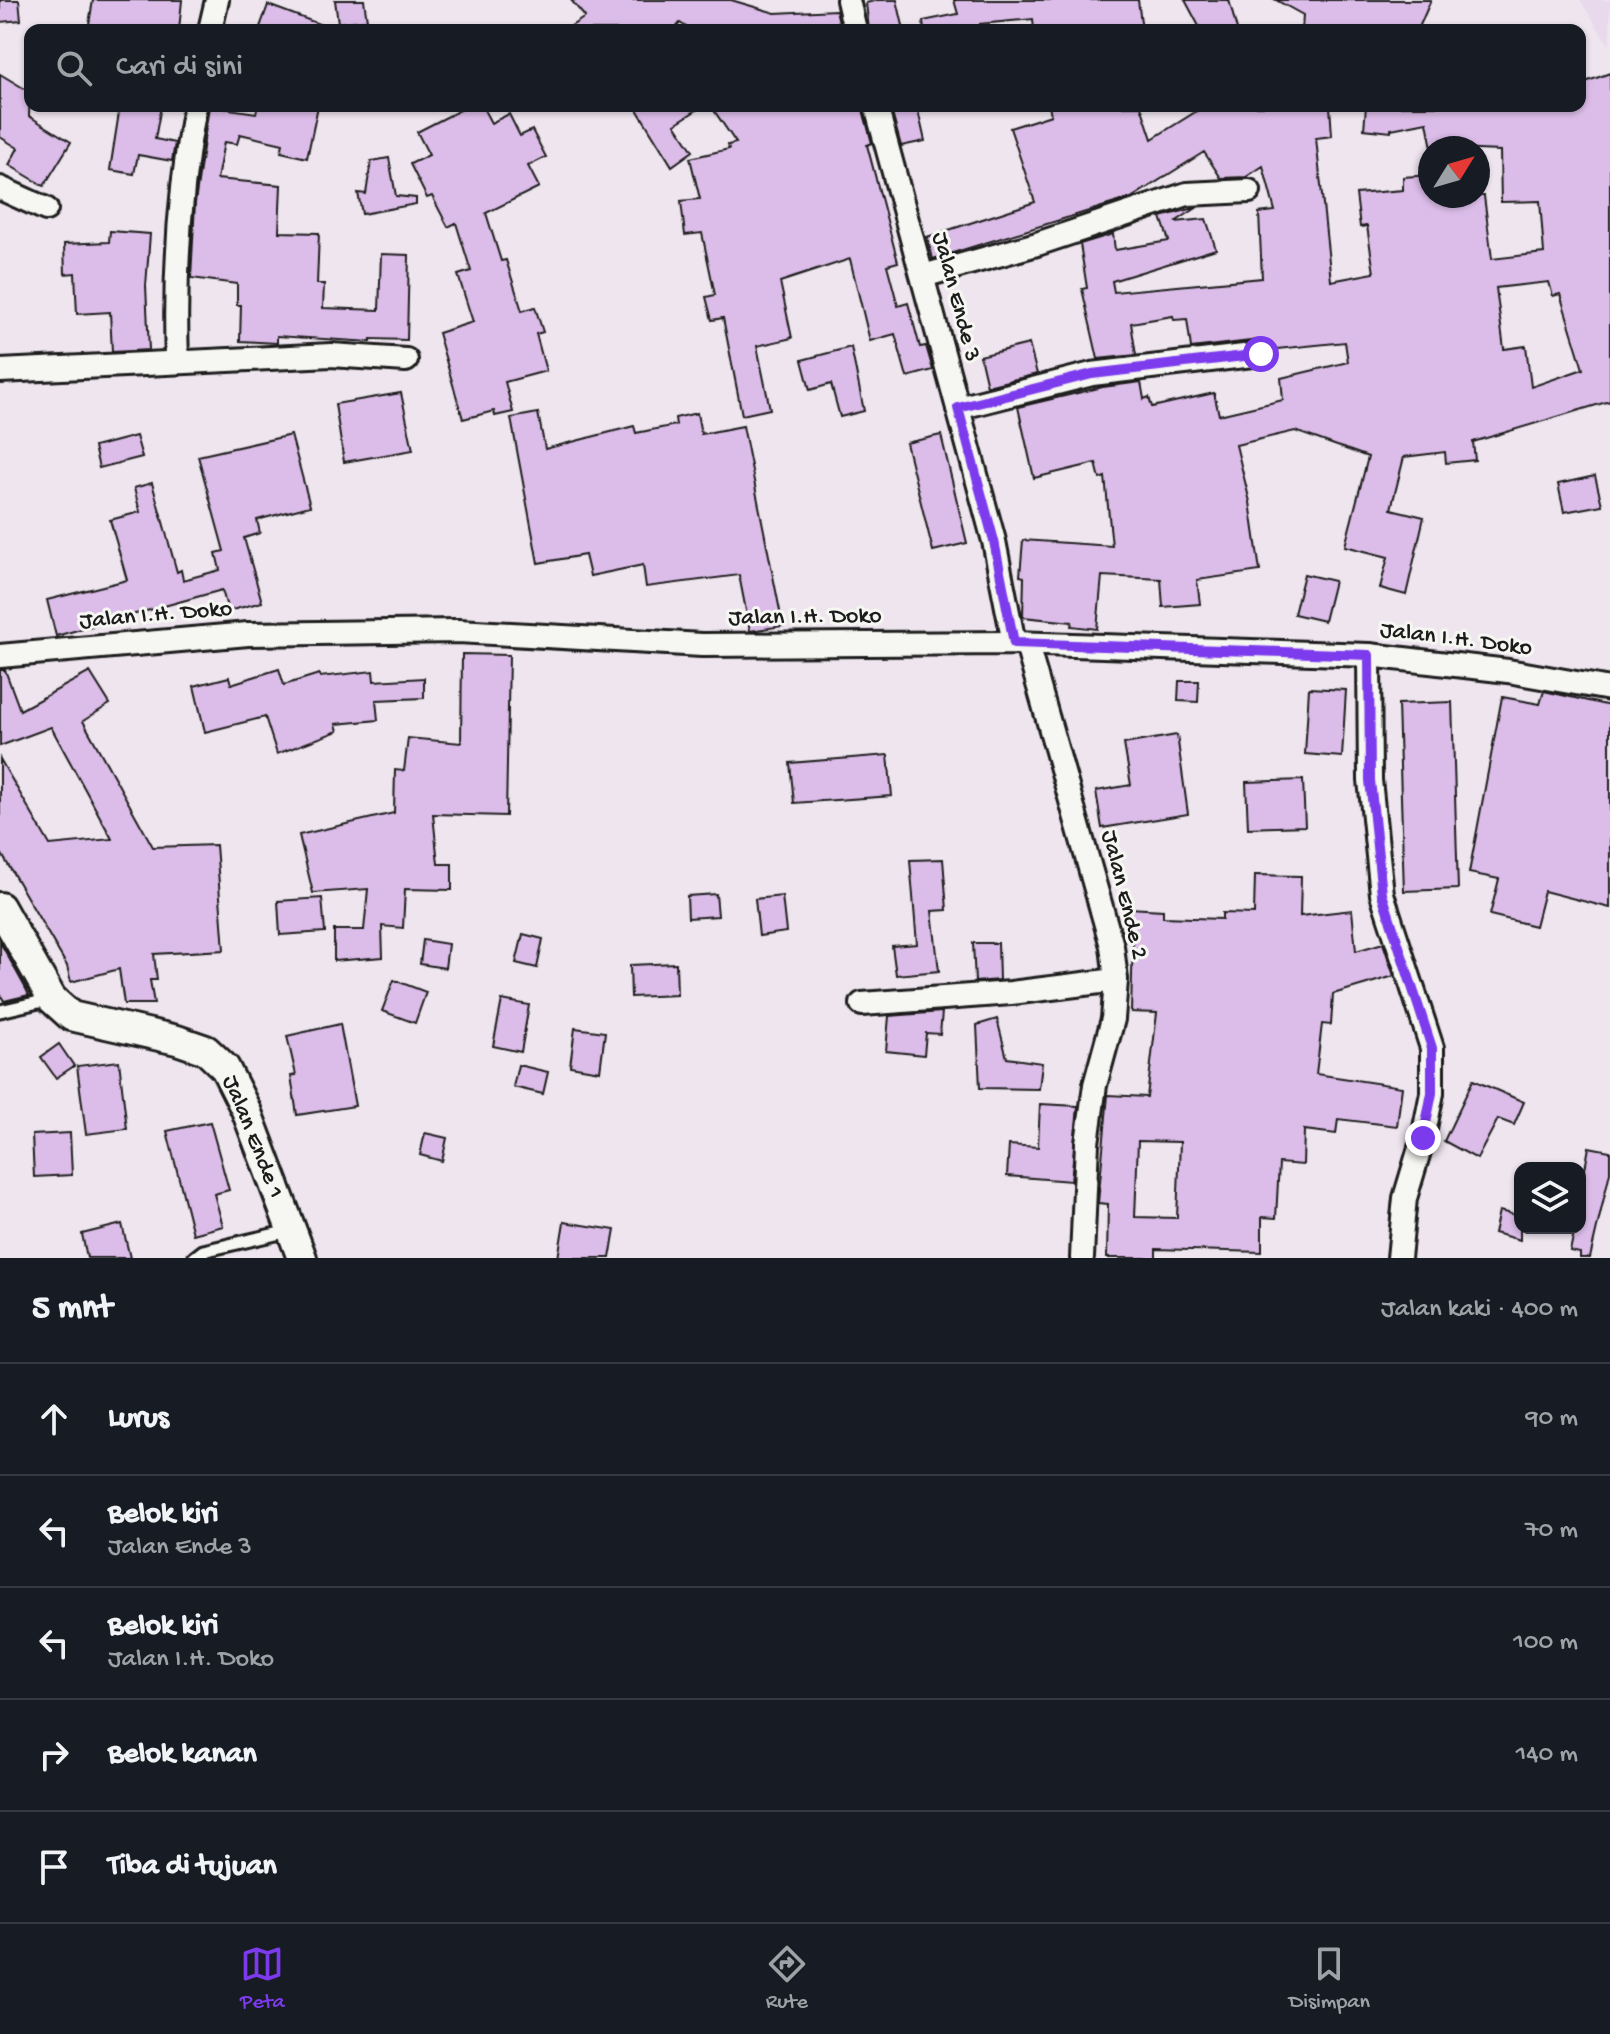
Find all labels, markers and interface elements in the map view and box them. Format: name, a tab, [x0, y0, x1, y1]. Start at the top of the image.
search box	[24, 24, 1586, 112]
icon: search	[52, 46, 96, 90]
text: Cari di sini	[116, 51, 243, 86]
north arrow	[1418, 136, 1490, 208]
street label: Jalan Ende 3	[924, 229, 986, 365]
route start	[1243, 336, 1279, 372]
street label: Jalan I.H. Doko	[78, 595, 234, 637]
street label: Jalan I.H. Doko	[728, 602, 882, 634]
street label: Jalan I.H. Doko	[1378, 616, 1534, 664]
street label: Jalan Ende 2	[1093, 827, 1153, 963]
street label: Jalan Ende 1	[214, 1071, 290, 1203]
route end	[1405, 1120, 1441, 1156]
map controls	[1514, 1162, 1586, 1234]
button: layers	[1514, 1162, 1586, 1234]
text: 5 mnt	[32, 1290, 112, 1330]
text: Jalan kaki · 400 m	[1381, 1295, 1578, 1326]
icon: ahead	[32, 1397, 76, 1441]
text: Lurus	[108, 1402, 169, 1437]
text: 90 m	[1526, 1404, 1578, 1435]
text: Belok kiri	[108, 1498, 218, 1533]
icon: left	[32, 1509, 76, 1553]
text: 70 m	[1525, 1516, 1578, 1547]
text: Jalan Ende 3	[108, 1533, 252, 1564]
text: Belok kiri	[108, 1610, 218, 1645]
icon: left	[32, 1621, 76, 1665]
text: 100 m	[1513, 1628, 1578, 1659]
text: Jalan I.H. Doko	[108, 1645, 274, 1676]
icon: right	[32, 1733, 76, 1777]
text: Belok kanan	[108, 1738, 257, 1773]
text: 140 m	[1516, 1740, 1578, 1771]
icon: arrive	[32, 1845, 76, 1889]
text: Tiba di tujuan	[108, 1850, 277, 1885]
tab: Peta	[240, 1942, 285, 2016]
tab: Rute	[765, 1942, 809, 2016]
tab: Disimpan	[1289, 1942, 1370, 2016]

